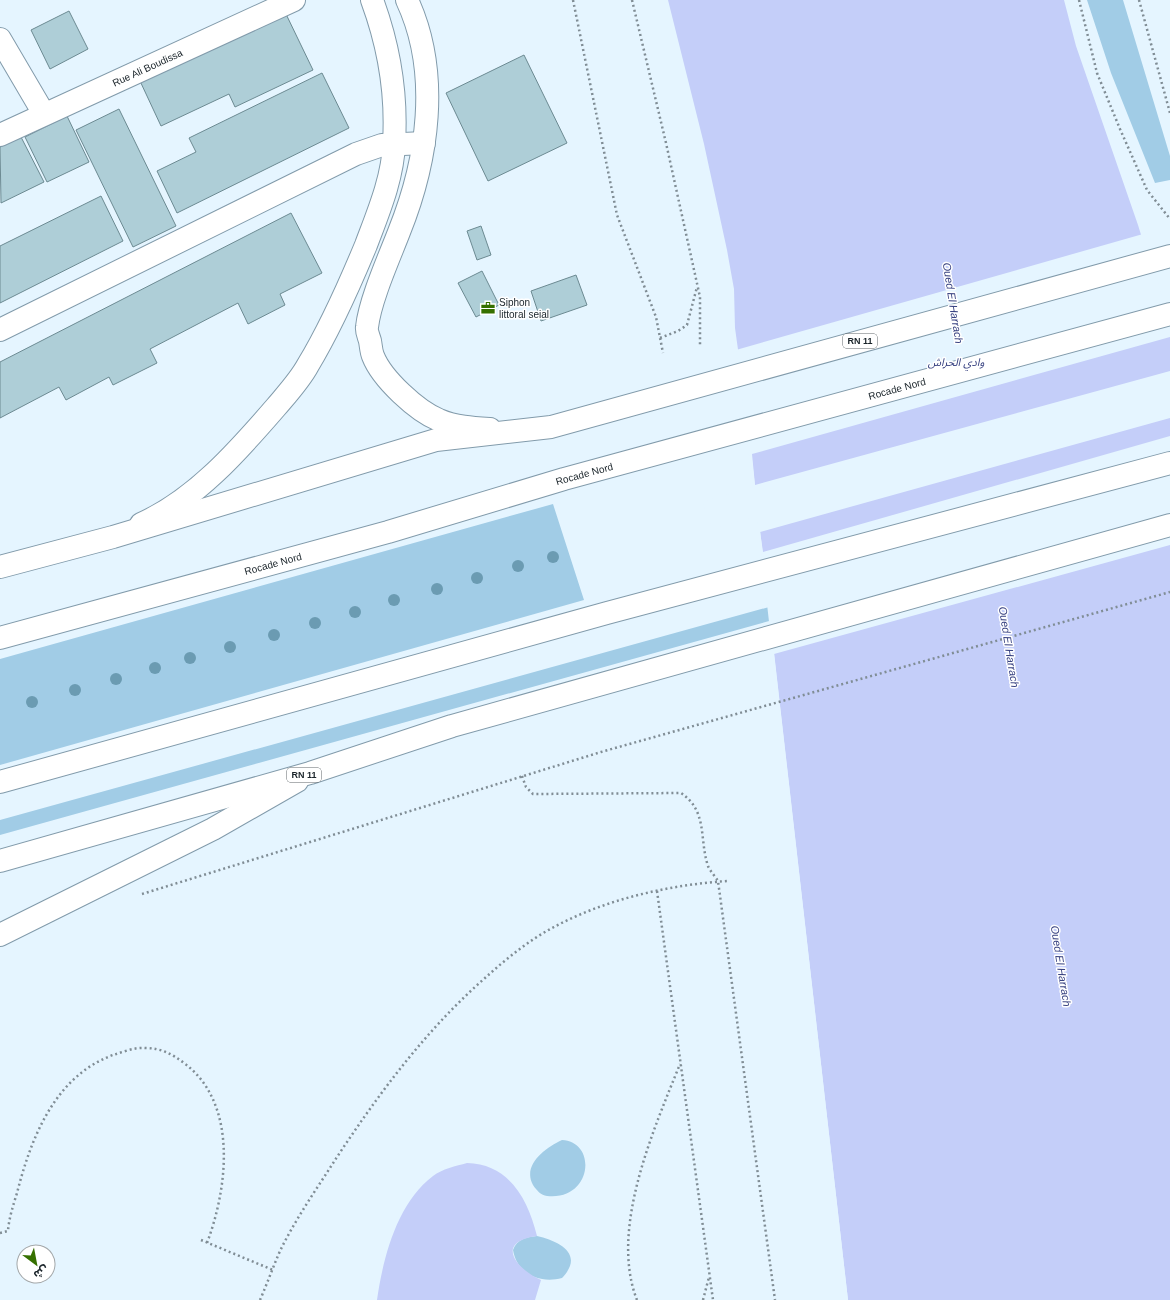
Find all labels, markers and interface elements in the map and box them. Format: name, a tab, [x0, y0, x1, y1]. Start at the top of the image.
street label: Rue Ali Boudissa	[111, 46, 184, 88]
water label: Oued El Harrach	[941, 262, 965, 344]
place label: Siphon littoral seial	[499, 297, 549, 320]
office icon: Siphon littoral seial	[480, 300, 496, 316]
road number: RN 11	[843, 334, 877, 348]
water label: وادي الحراش	[928, 356, 984, 372]
street label: Rocade Nord	[867, 375, 927, 401]
street label: Rocade Nord	[554, 460, 614, 487]
street label: Rocade Nord	[243, 550, 303, 576]
water label: Oued El Harrach	[997, 606, 1021, 688]
road number: RN 11	[287, 768, 321, 782]
water label: Oued El Harrach	[1049, 925, 1073, 1007]
north arrow	[16, 1244, 56, 1284]
text: ش	[31, 1263, 51, 1282]

